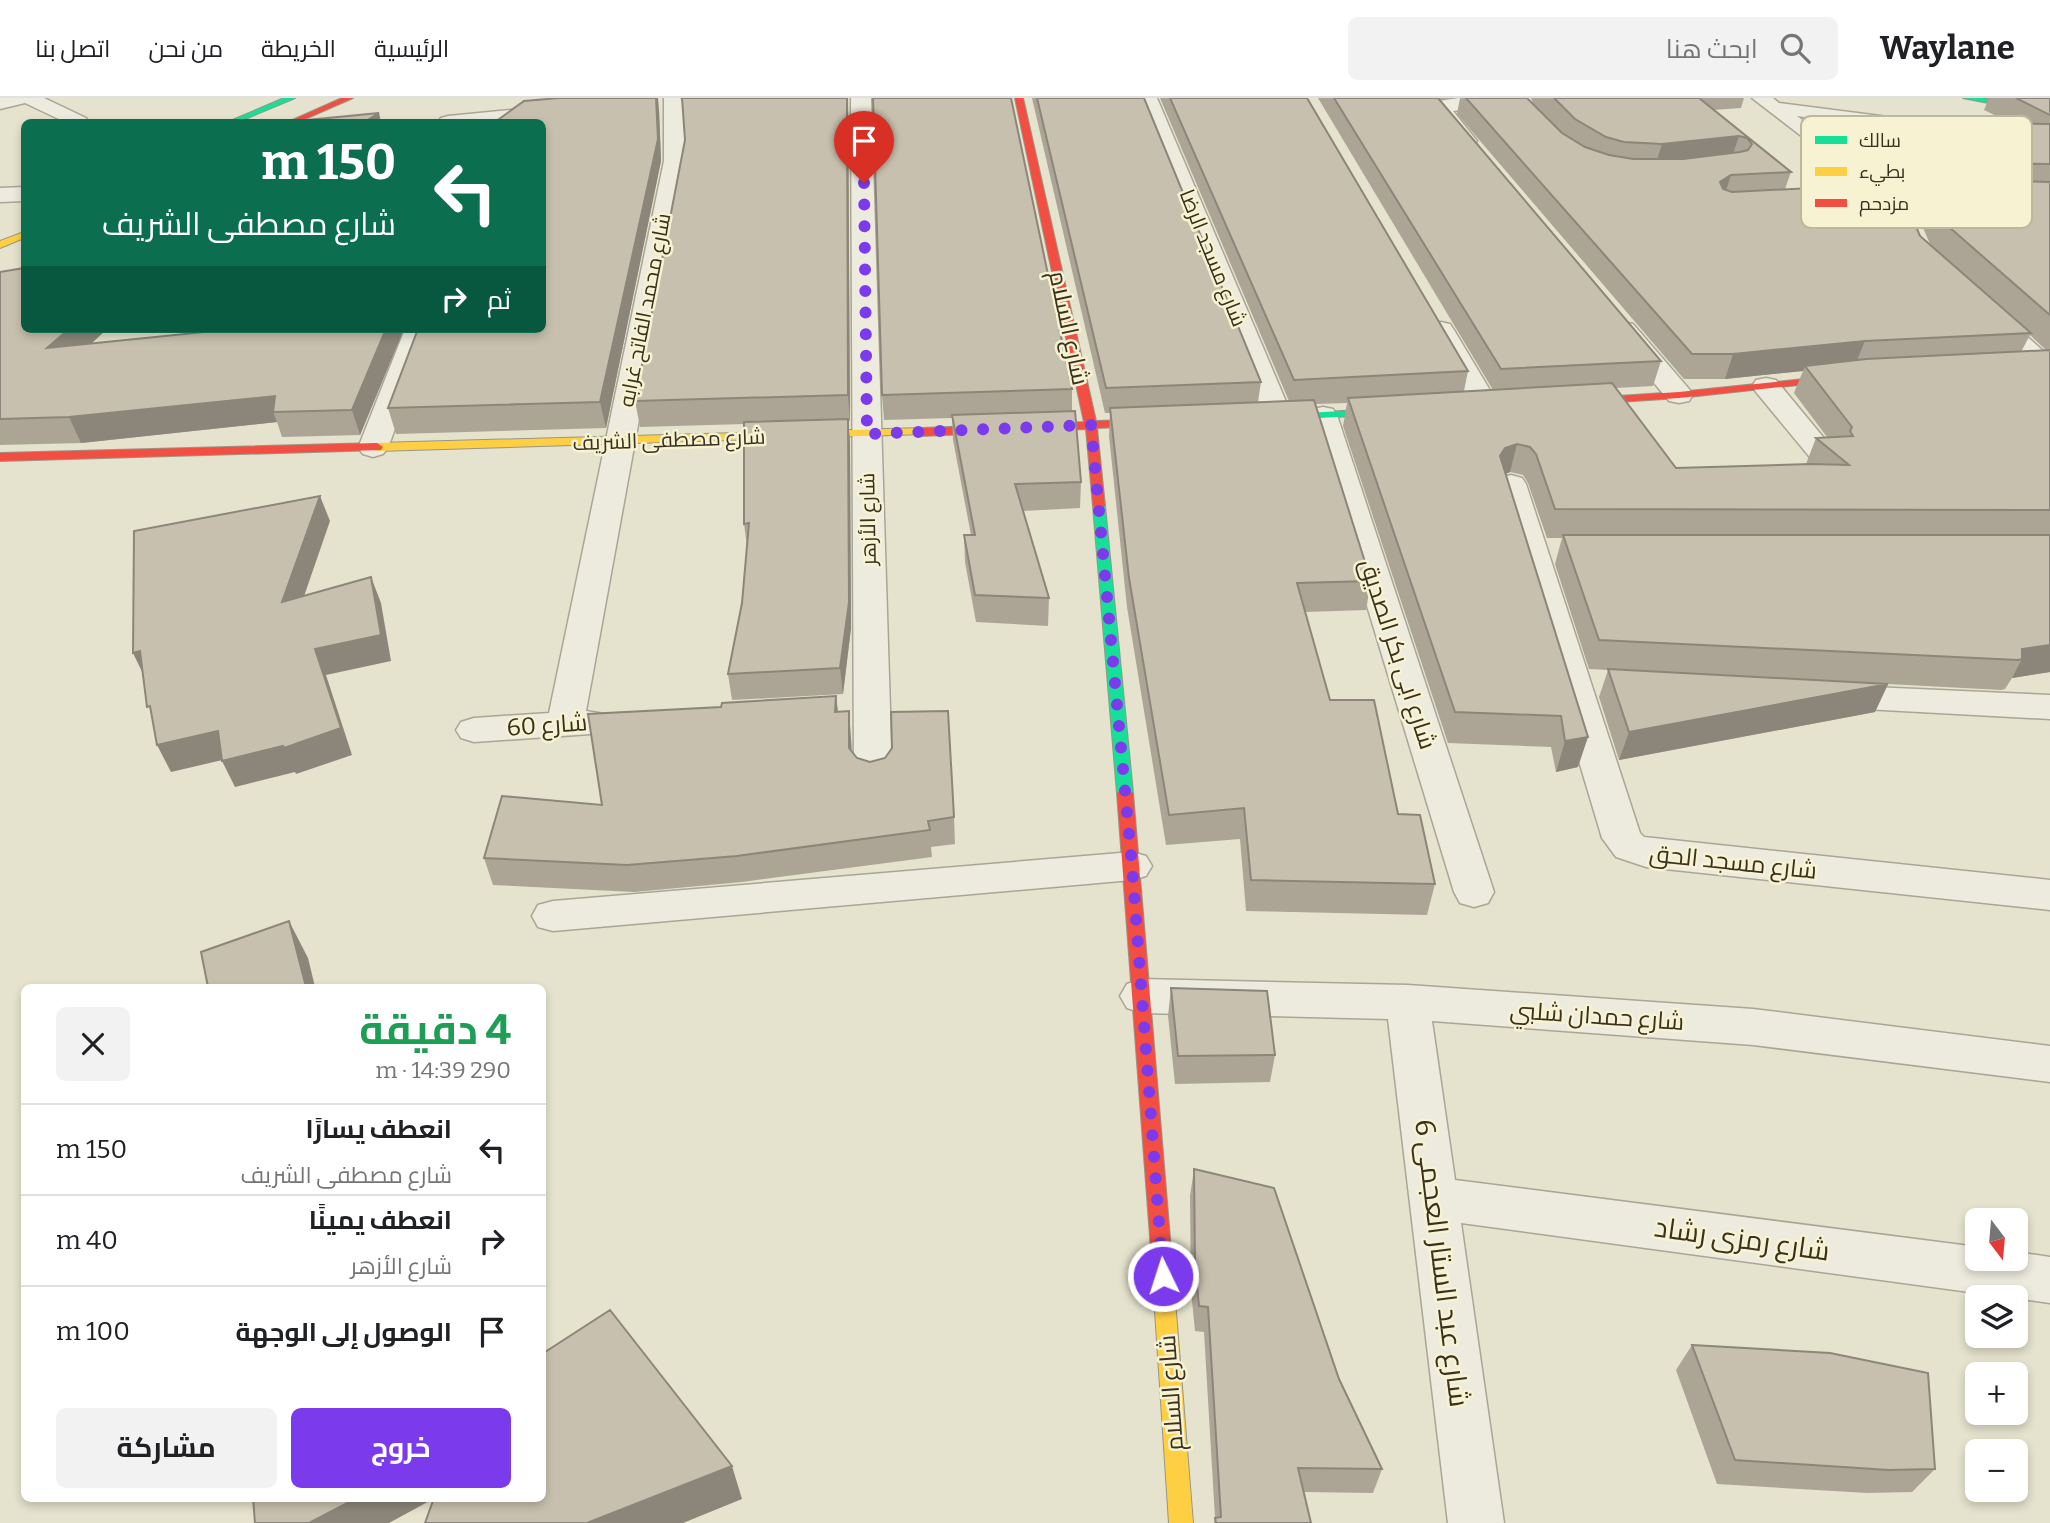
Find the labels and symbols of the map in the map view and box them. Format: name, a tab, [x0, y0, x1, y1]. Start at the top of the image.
pin	[834, 111, 894, 183]
legend	[1801, 116, 2032, 228]
text: سالك	[1859, 129, 1901, 152]
text: بطيء	[1859, 160, 1905, 186]
street label: شارع مسجد الرضا	[1173, 186, 1252, 331]
text: مزدحم	[1859, 192, 1909, 217]
street label: شارع محمد الفاتح غرابه	[613, 211, 678, 409]
street label: شارع السلام	[1041, 268, 1095, 388]
street label: شارع مصطفى الشريف	[572, 424, 766, 457]
street label: شارع الأزهر	[854, 472, 883, 567]
street label: شارع ابى بكر الصديق	[1352, 555, 1442, 753]
street label: شارع 60	[506, 708, 588, 744]
street label: شارع مسجد الحق	[1648, 839, 1818, 887]
street label: شارع حمدان شلبي	[1508, 996, 1685, 1041]
street label: شارع عبد الستار العجمى 6	[1406, 1117, 1476, 1409]
north arrow	[1965, 1208, 2028, 1270]
street label: شارع رمزى رشاد	[1652, 1210, 1832, 1270]
position arrow	[1126, 1239, 1200, 1313]
street label: شارع السلام	[1153, 1334, 1191, 1452]

